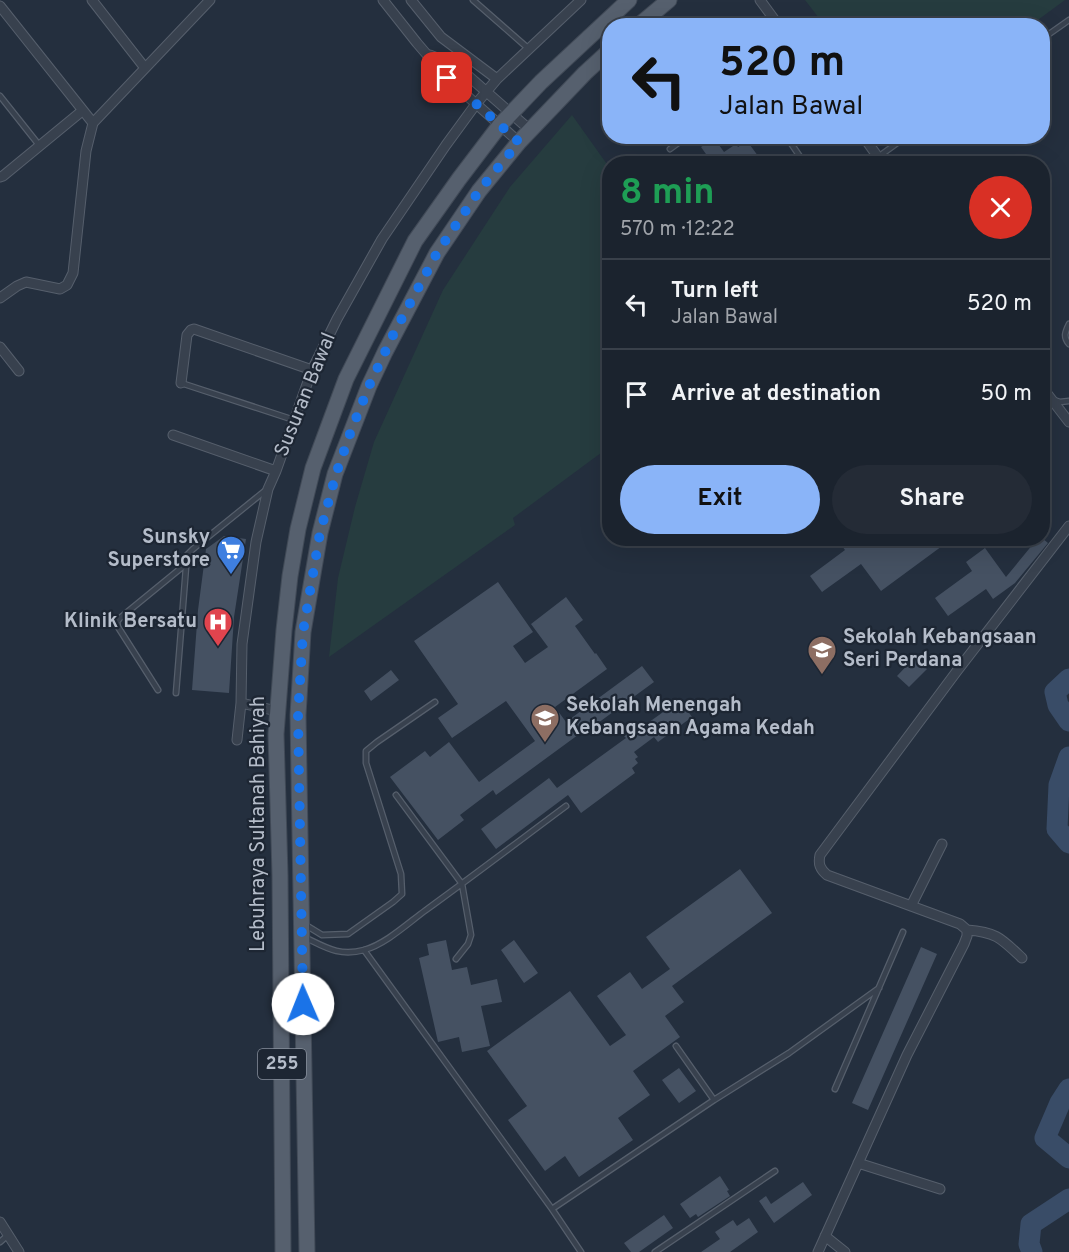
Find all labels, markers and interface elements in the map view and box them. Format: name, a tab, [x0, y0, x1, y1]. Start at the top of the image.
text: 520 m	[719, 38, 845, 91]
icon: left	[620, 42, 698, 120]
pin	[421, 52, 472, 103]
icon: arrive	[430, 61, 463, 94]
text: Jalan Bawal	[719, 90, 863, 124]
text: 8 min	[620, 171, 715, 217]
button: close	[969, 176, 1032, 239]
text: 570 m · 12:22	[620, 217, 735, 243]
text: Turn left	[671, 278, 759, 305]
icon: left	[620, 288, 653, 321]
text: 520 m	[967, 291, 1032, 318]
text: Jalan Bawal	[671, 305, 778, 331]
street label: Susuran Bawal	[269, 329, 343, 461]
icon: arrive	[620, 378, 653, 411]
text: Arrive at destination	[671, 381, 881, 408]
text: 50 m	[980, 381, 1032, 408]
button: Exit	[620, 465, 820, 534]
button: Share	[832, 465, 1032, 534]
place label: Sunsky Superstore	[107, 525, 210, 574]
supermarket icon: Sunsky Superstore	[215, 534, 247, 576]
hospital icon: Klinik Bersatu	[202, 606, 234, 648]
place label: Klinik Bersatu	[64, 609, 197, 635]
place label: Sekolah Kebangsaan Seri Perdana	[843, 625, 1037, 674]
school or university icon: Sekolah Kebangsaan Seri Perdana	[806, 634, 838, 676]
place label: Sekolah Menengah Kebangsaan Agama Kedah	[566, 693, 815, 742]
street label: Lebuhraya Sultanah Bahiyah	[246, 696, 272, 952]
school or university icon: Sekolah Menengah Kebangsaan Agama Kedah	[529, 702, 561, 744]
position arrow	[271, 972, 335, 1036]
road number: 255	[258, 1049, 306, 1079]

